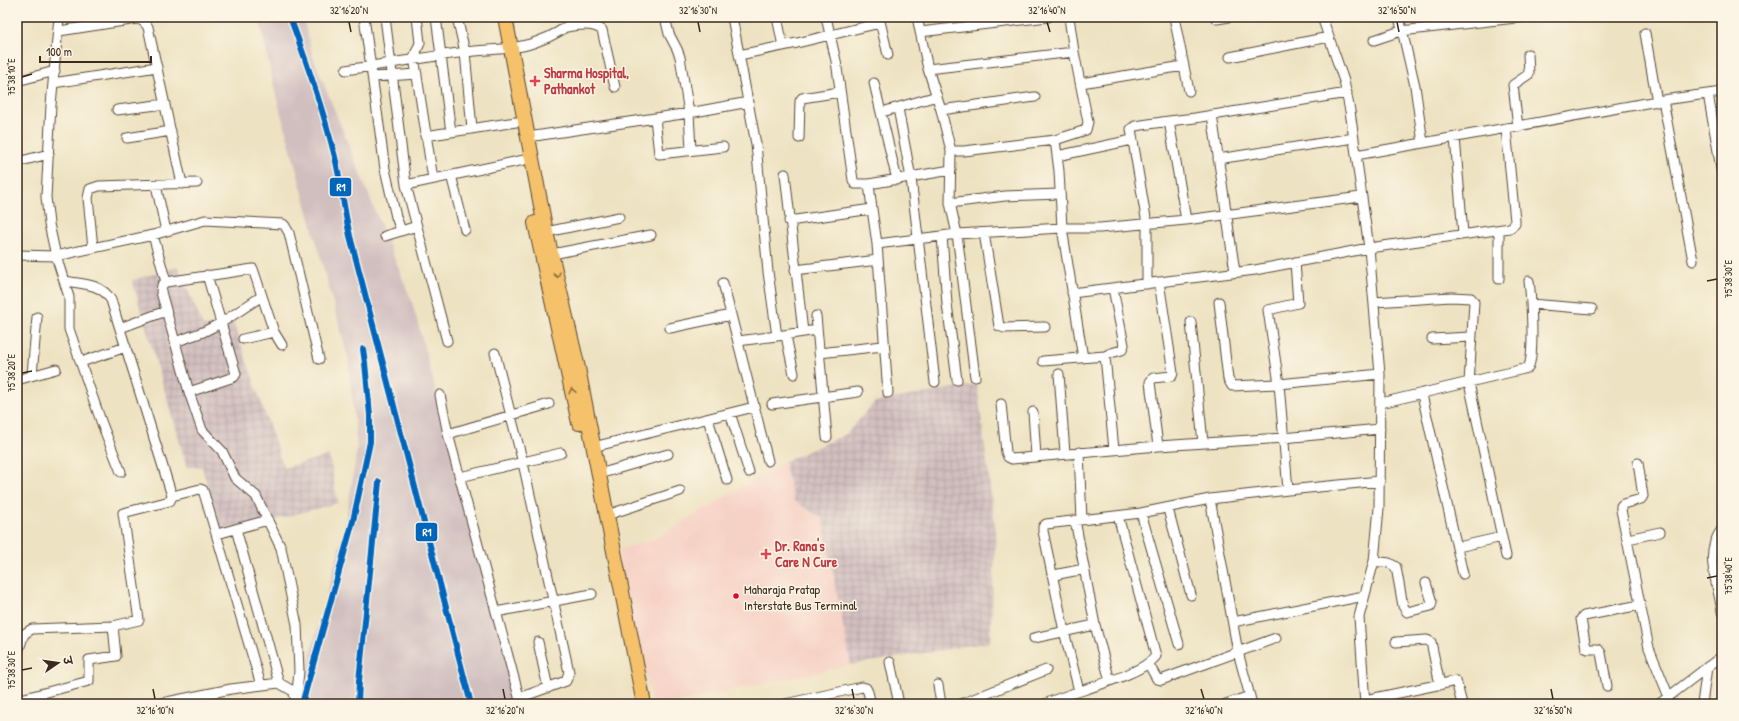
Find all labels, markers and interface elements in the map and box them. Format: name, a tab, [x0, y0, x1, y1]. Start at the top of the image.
text: 32°16'20"N	[330, 4, 368, 17]
text: 32°16'30"N	[679, 4, 717, 17]
text: 32°16'40"N	[1028, 4, 1066, 17]
text: 32°16'50"N	[1378, 4, 1416, 17]
scale bar	[40, 38, 151, 64]
text: 100 m	[46, 43, 72, 60]
text: 75°38'10"E	[5, 58, 18, 96]
place label: Sharma Hospital, Pathankot	[544, 63, 629, 98]
marker: Sharma Hospital, Pathankot	[529, 75, 541, 87]
line badge: R1	[329, 177, 352, 197]
text: R1	[337, 180, 346, 194]
text: 75°38'30"E	[1722, 259, 1735, 298]
one-way arrow	[553, 272, 561, 278]
text: 75°38'20"E	[5, 353, 18, 392]
one-way arrow	[568, 388, 576, 394]
line badge: R1	[415, 522, 438, 542]
text: R1	[423, 525, 432, 539]
place label: Dr. Rana's Care N Cure	[775, 536, 838, 571]
marker: Dr. Rana's Care N Cure	[760, 548, 772, 560]
text: 75°38'40"E	[1722, 557, 1735, 595]
place label: Maharaja Pratap Interstate Bus Terminal	[744, 580, 858, 614]
marker: Maharaja Pratap Interstate Bus Terminal	[731, 591, 741, 601]
north arrow	[38, 643, 78, 683]
text: 75°38'30"E	[5, 650, 18, 689]
text: उ	[60, 655, 76, 668]
text: 32°16'10"N	[136, 704, 174, 717]
text: 32°16'20"N	[486, 704, 524, 717]
text: 32°16'30"N	[835, 704, 873, 717]
text: 32°16'40"N	[1185, 704, 1223, 717]
text: 32°16'50"N	[1534, 704, 1572, 717]

